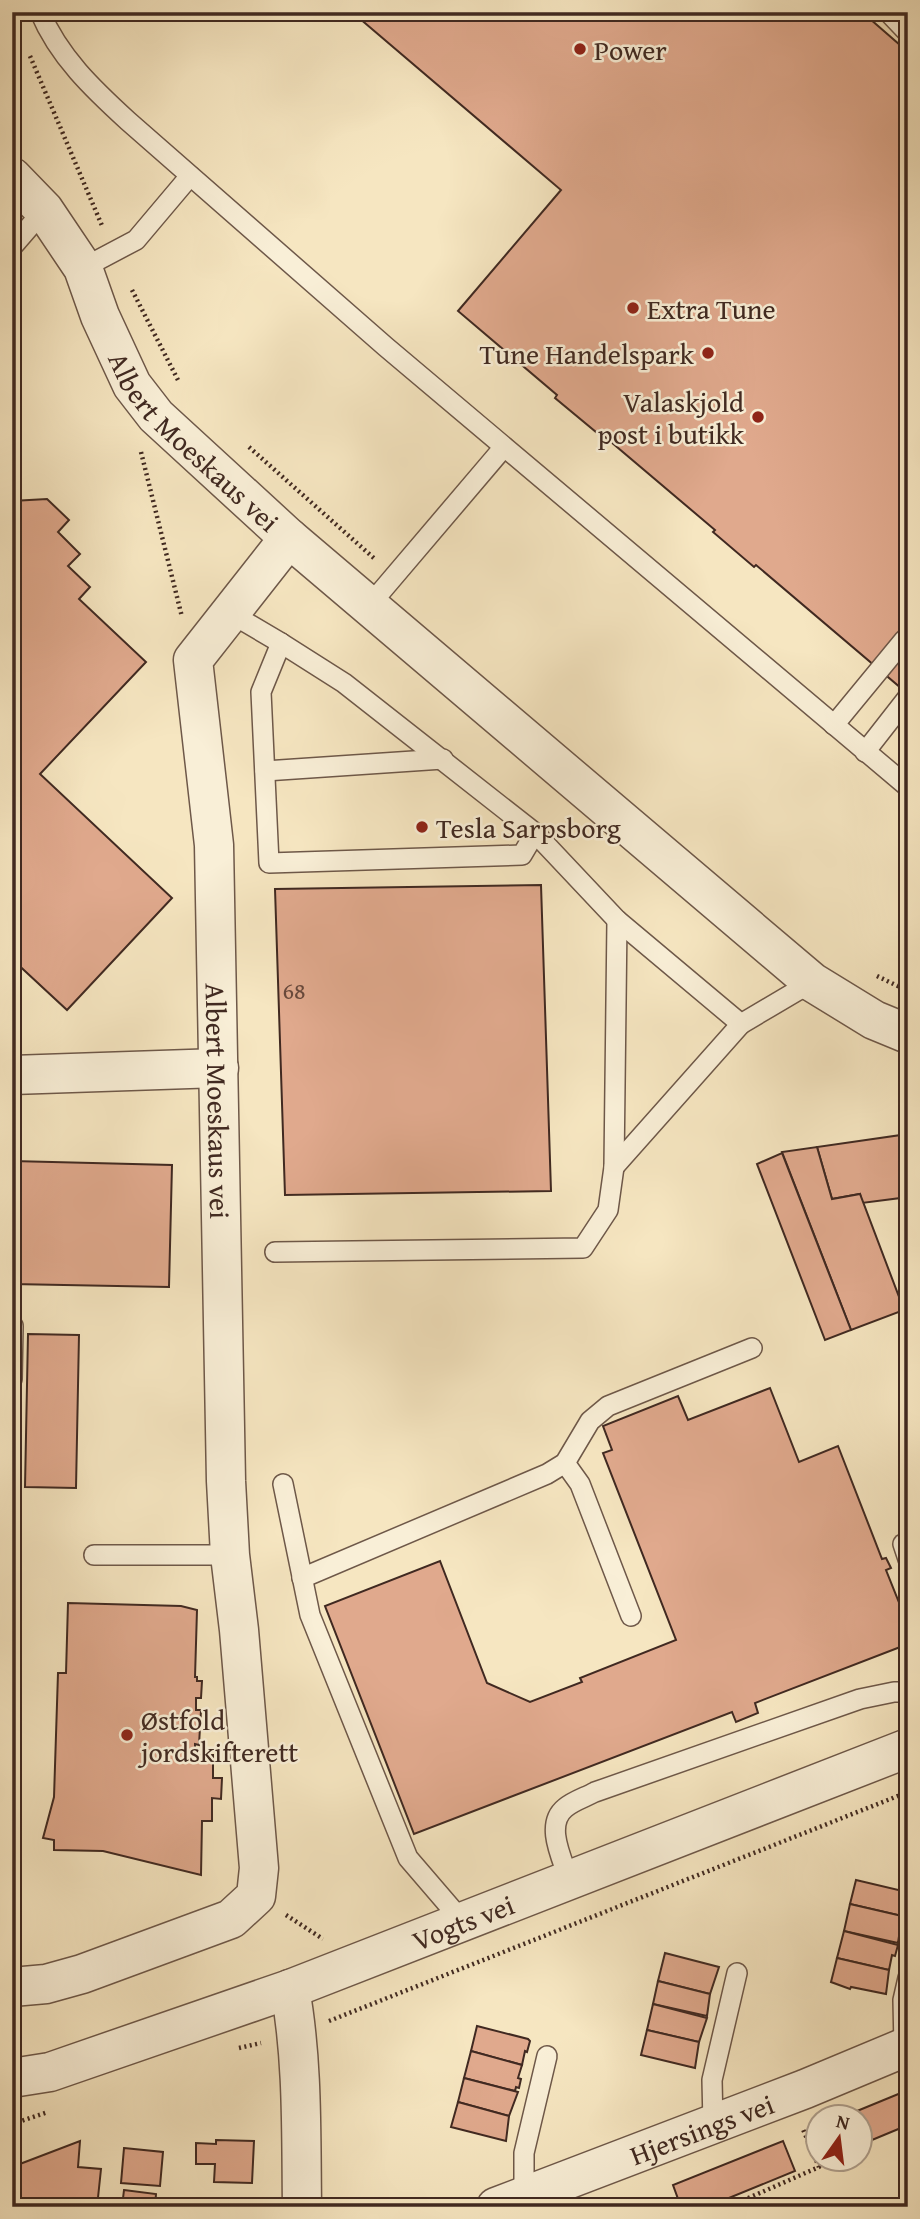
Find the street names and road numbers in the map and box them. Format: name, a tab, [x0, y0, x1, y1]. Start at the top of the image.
street label: Albert Moeskaus vei	[99, 345, 289, 541]
street label: Albert Moeskaus vei	[196, 983, 242, 1219]
street label: Vogts vei	[406, 1883, 520, 1960]
street label: Hjersings vei	[624, 2082, 780, 2175]

